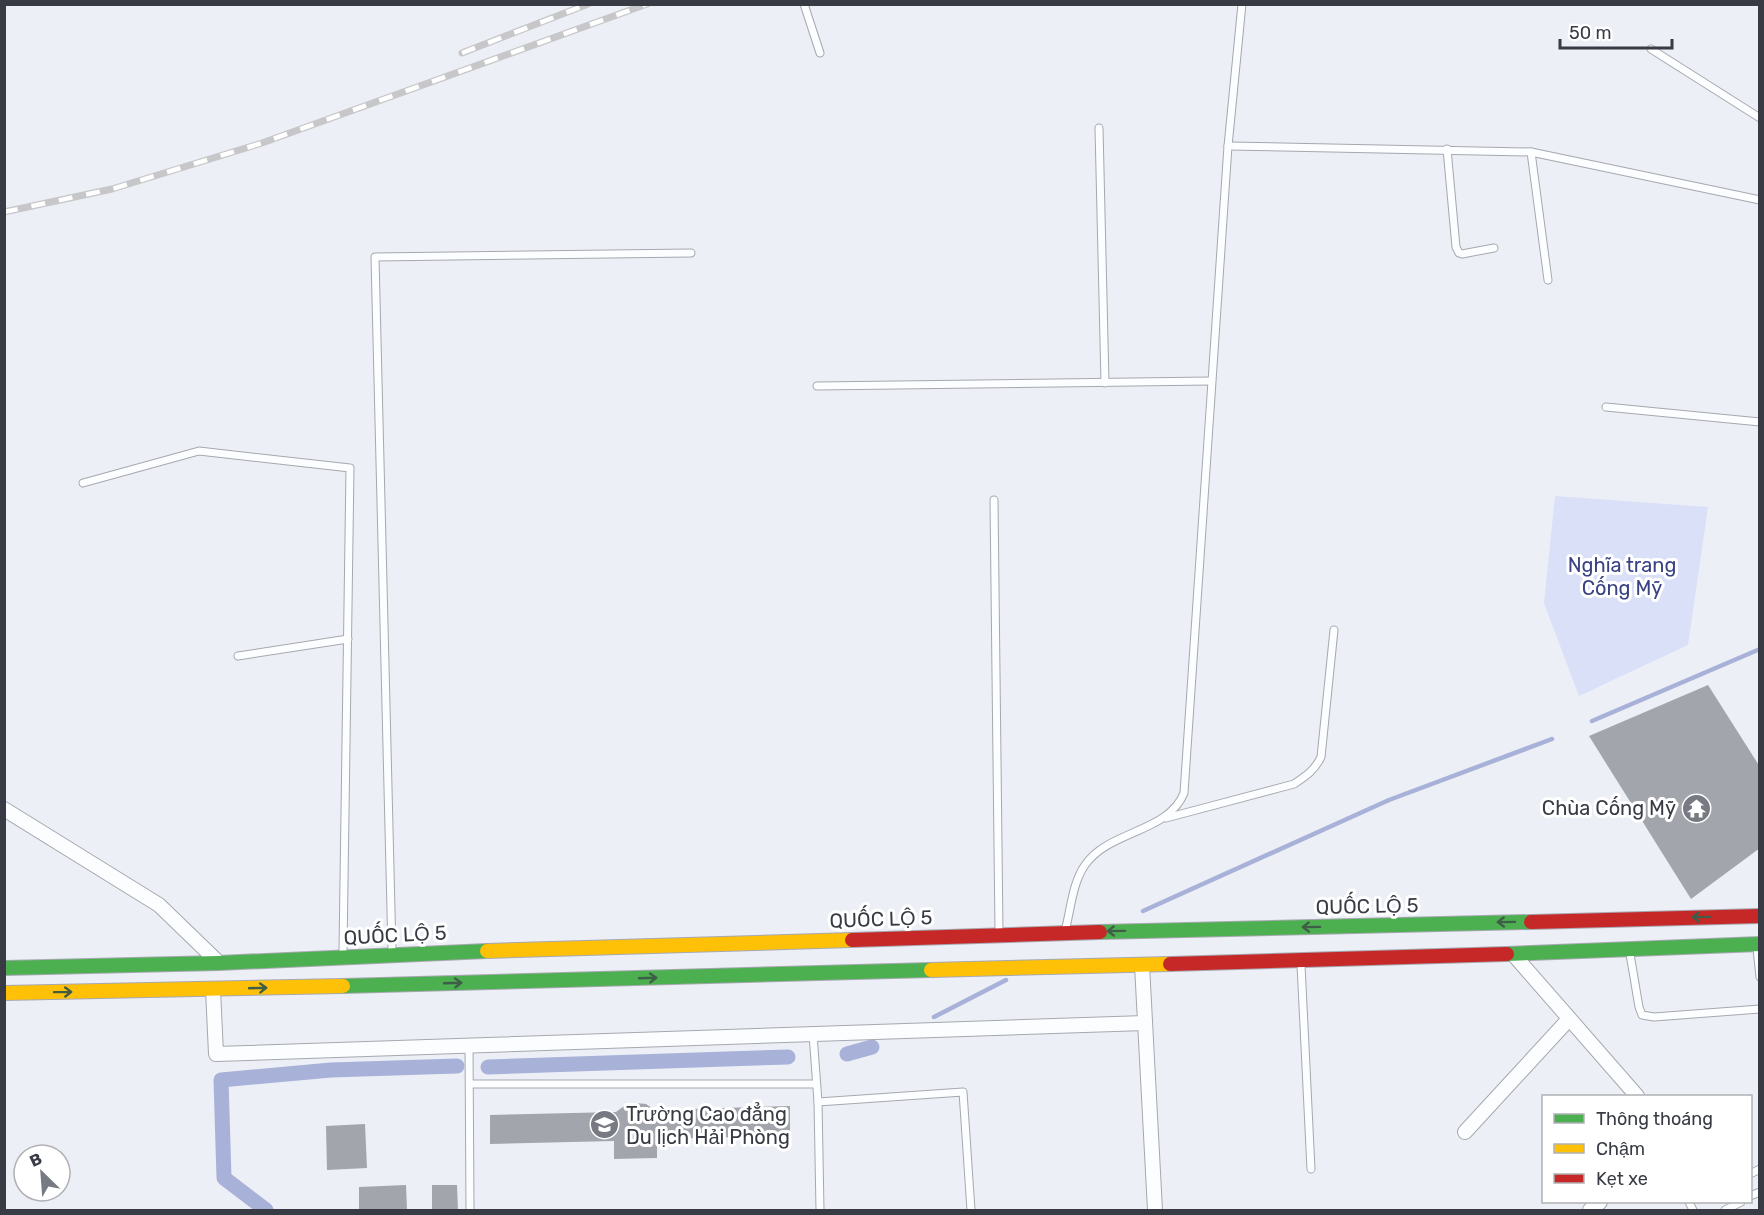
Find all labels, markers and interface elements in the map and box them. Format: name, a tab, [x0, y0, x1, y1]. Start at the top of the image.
scale bar	[1560, 12, 1672, 50]
text: 50 m	[1569, 22, 1612, 44]
park label: Nghĩa trang Cống Mỹ	[1568, 553, 1676, 600]
temple icon: Chùa Cống Mỹ	[1681, 792, 1713, 824]
place label: Chùa Cống Mỹ	[1542, 796, 1676, 820]
street label: QUỐC LỘ 5	[1315, 890, 1419, 919]
street label: QUỐC LỘ 5	[829, 902, 933, 933]
one-way arrow	[1692, 912, 1712, 923]
one-way arrow	[1497, 916, 1517, 928]
street label: QUỐC LỘ 5	[343, 918, 447, 950]
one-way arrow	[1302, 921, 1322, 933]
one-way arrow	[1107, 926, 1127, 937]
one-way arrow	[637, 972, 657, 984]
one-way arrow	[442, 977, 462, 989]
one-way arrow	[247, 983, 267, 994]
one-way arrow	[52, 986, 72, 998]
legend	[1542, 1095, 1752, 1203]
place label: Trường Cao đẳng Du lịch Hải Phòng	[626, 1102, 790, 1149]
text: Thông thoáng	[1596, 1108, 1713, 1130]
school or university icon: Trường Cao đẳng Du lịch Hải Phòng	[589, 1109, 621, 1141]
text: Chậm	[1596, 1138, 1645, 1160]
north arrow	[12, 1143, 72, 1203]
text: B	[27, 1149, 45, 1171]
text: Kẹt xe	[1596, 1168, 1648, 1190]

